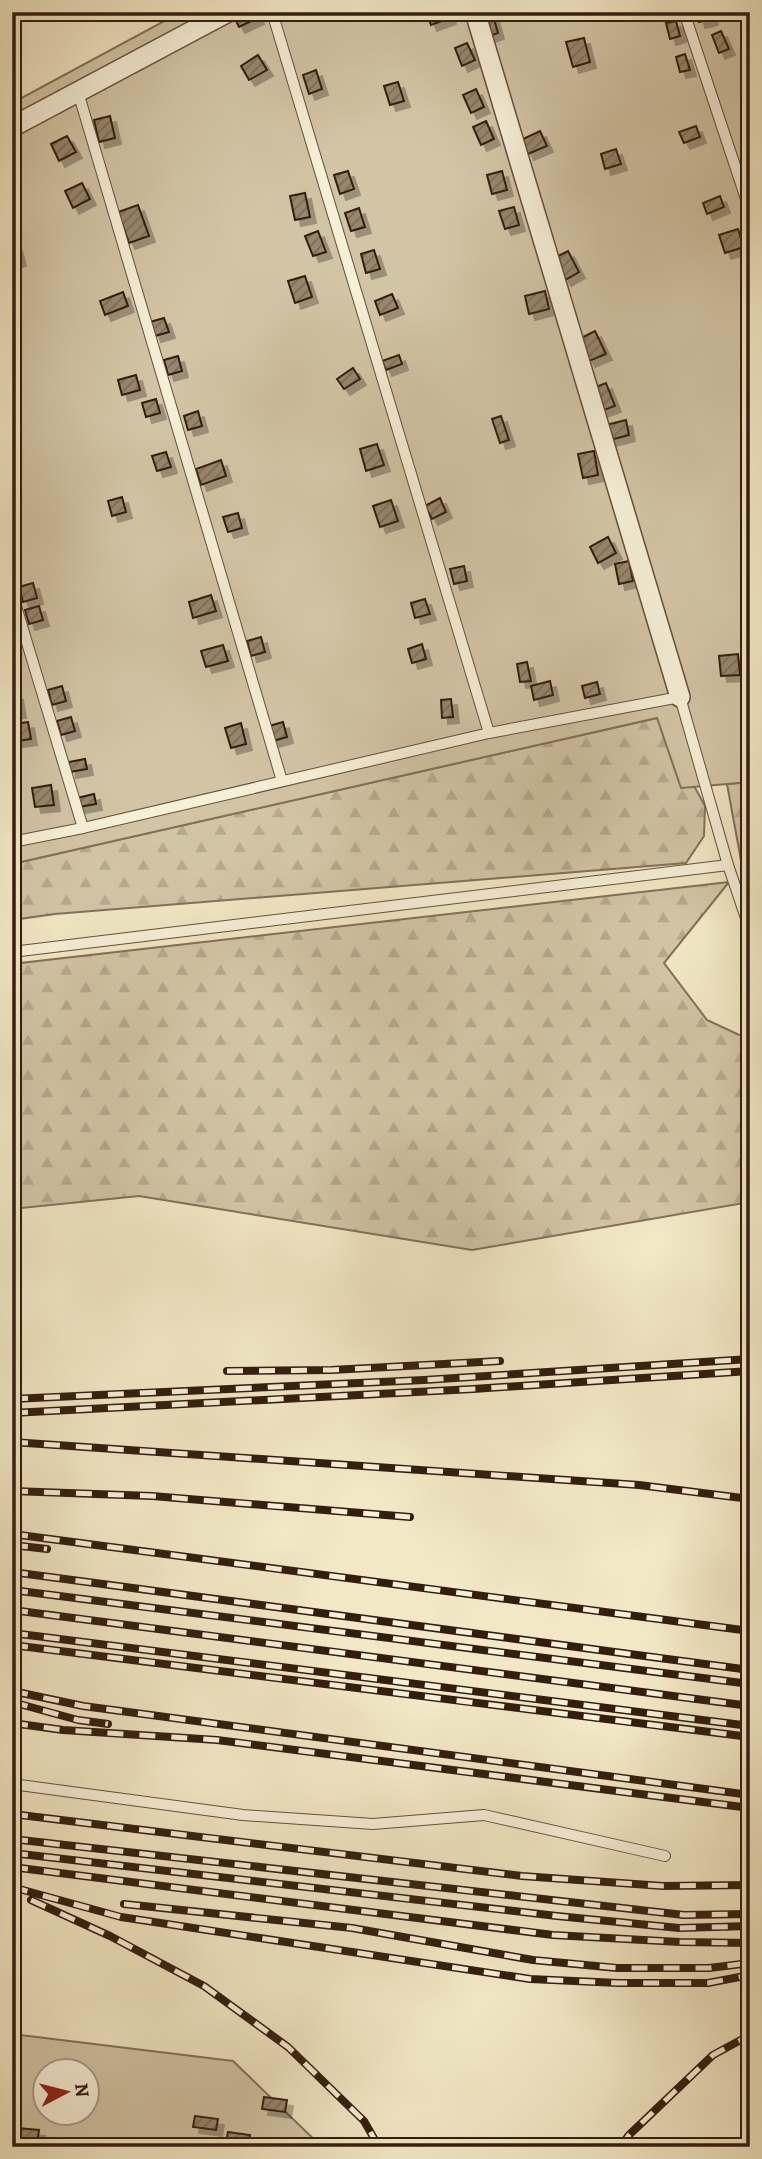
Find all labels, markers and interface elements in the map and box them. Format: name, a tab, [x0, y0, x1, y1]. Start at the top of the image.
north arrow	[32, 2058, 102, 2128]
text: N	[68, 2082, 96, 2099]

